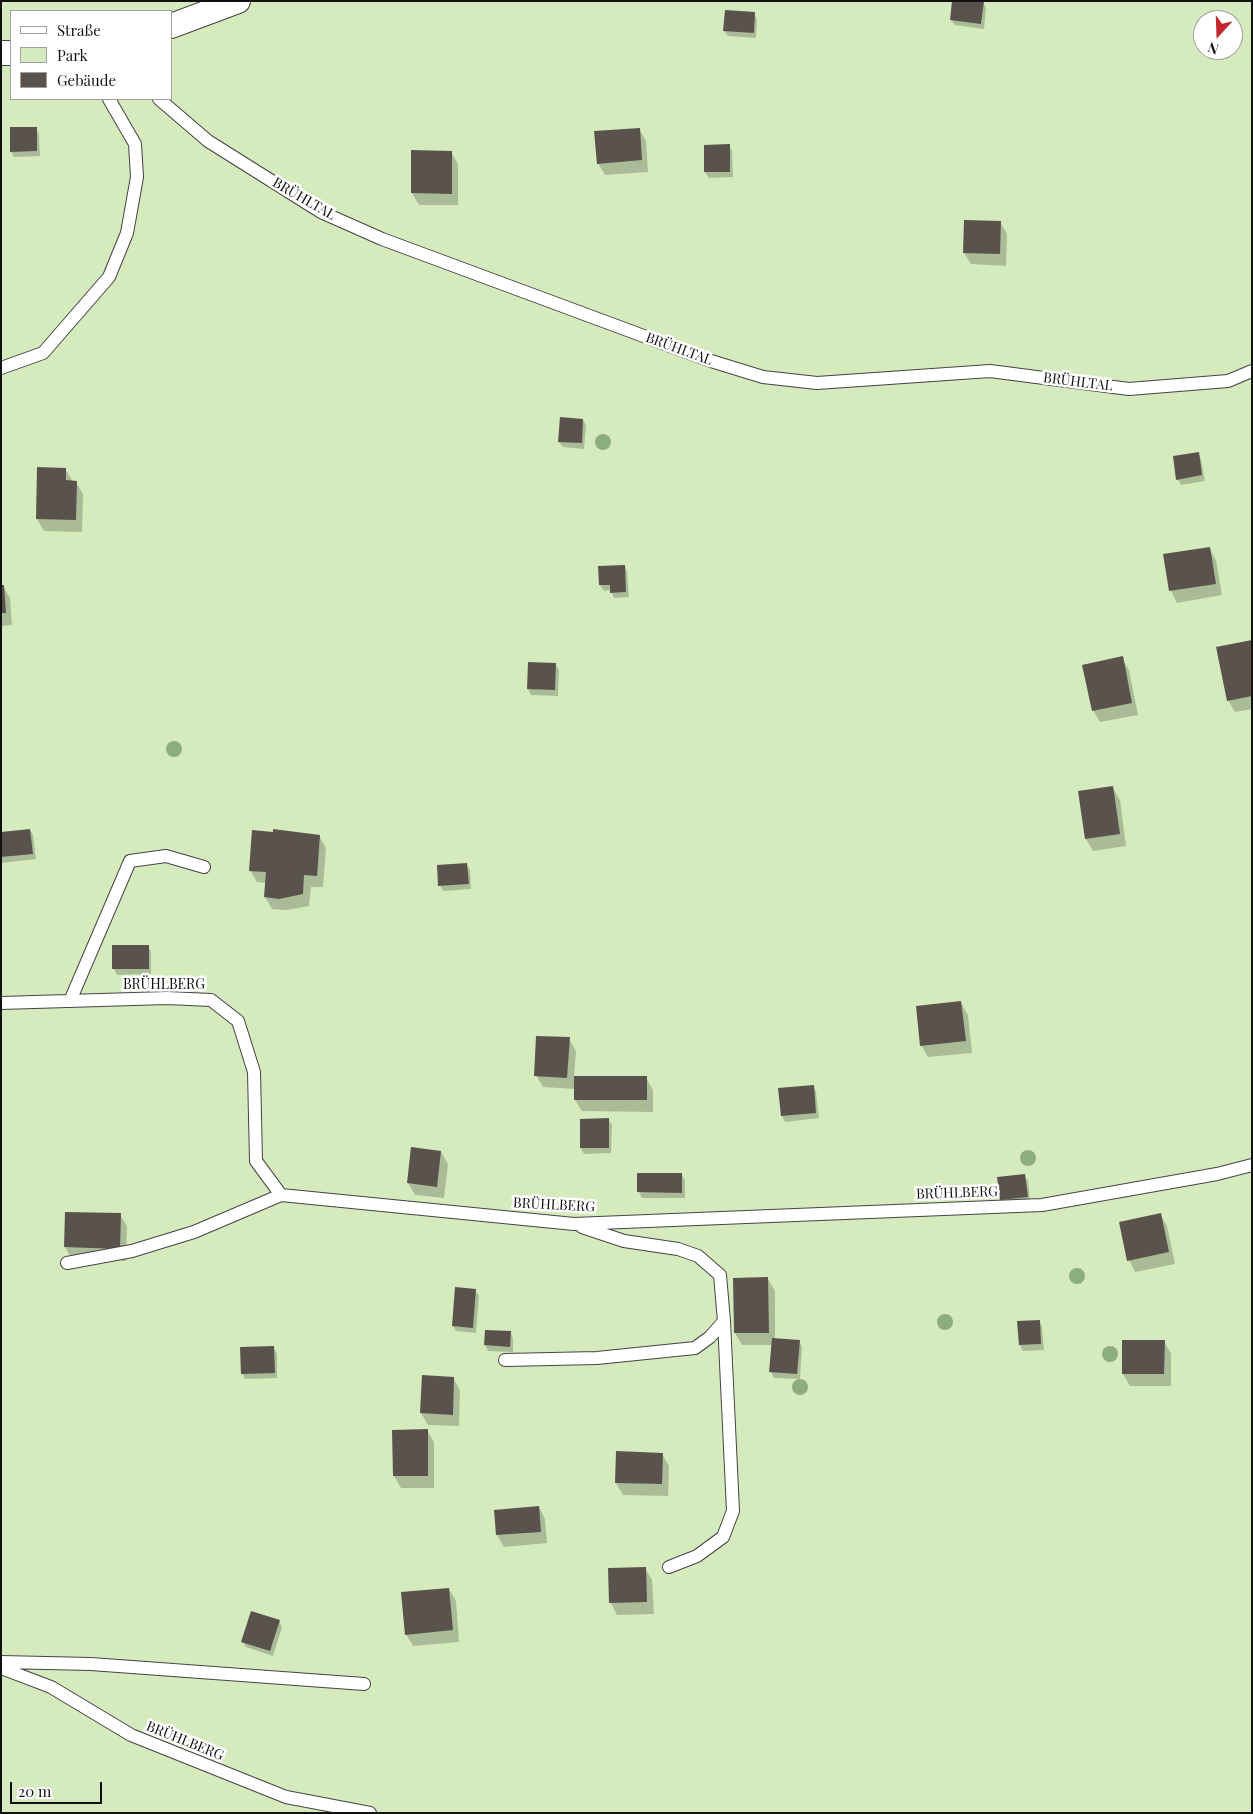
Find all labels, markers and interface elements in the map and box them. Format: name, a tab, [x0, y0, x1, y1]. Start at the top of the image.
legend	[10, 10, 172, 100]
north arrow	[1193, 10, 1243, 60]
text: Straße	[57, 20, 101, 40]
text: N	[1205, 38, 1221, 59]
text: Park	[57, 45, 88, 65]
text: Gebäude	[57, 70, 116, 90]
street label: BRÜHLTAL	[270, 174, 338, 224]
street label: BRÜHLTAL	[643, 329, 715, 369]
street label: BRÜHLTAL	[1042, 369, 1114, 395]
street label: BRÜHLBERG	[123, 977, 205, 993]
street label: BRÜHLBERG	[916, 1183, 998, 1203]
street label: BRÜHLBERG	[513, 1194, 595, 1216]
street label: BRÜHLBERG	[144, 1718, 226, 1764]
scale bar	[12, 1772, 105, 1804]
text: 20 m	[18, 1781, 51, 1801]

